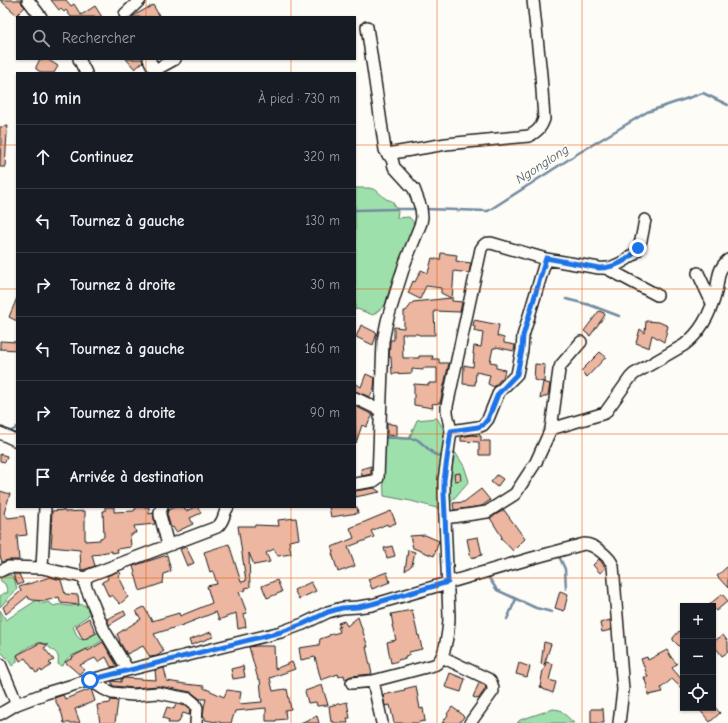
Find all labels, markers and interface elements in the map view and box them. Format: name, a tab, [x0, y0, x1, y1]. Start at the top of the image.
search box	[16, 16, 356, 60]
icon: search	[30, 27, 52, 49]
text: Rechercher	[62, 29, 135, 47]
text: 10 min	[32, 89, 81, 108]
text: À pied · 730 m	[258, 91, 340, 106]
water label: Ngonglong	[513, 141, 571, 187]
icon: ahead	[32, 146, 54, 168]
text: Continuez	[70, 148, 133, 166]
text: 320 m	[304, 149, 340, 164]
icon: left	[32, 210, 54, 232]
text: Tournez à gauche	[70, 212, 184, 230]
text: 130 m	[305, 213, 340, 228]
route end	[629, 239, 647, 257]
icon: right	[32, 274, 54, 296]
text: Tournez à droite	[70, 276, 175, 294]
text: 30 m	[310, 277, 340, 292]
icon: left	[32, 338, 54, 360]
text: Tournez à gauche	[70, 340, 184, 358]
text: 160 m	[305, 341, 340, 356]
icon: right	[32, 402, 54, 424]
text: Tournez à droite	[70, 404, 175, 422]
text: 90 m	[310, 405, 340, 420]
icon: arrive	[32, 466, 54, 488]
text: Arrivée à destination	[70, 468, 204, 486]
map controls	[680, 603, 716, 711]
button: +	[680, 603, 716, 639]
button: −	[680, 639, 716, 675]
route start	[81, 671, 99, 689]
button: locate	[680, 675, 716, 711]

